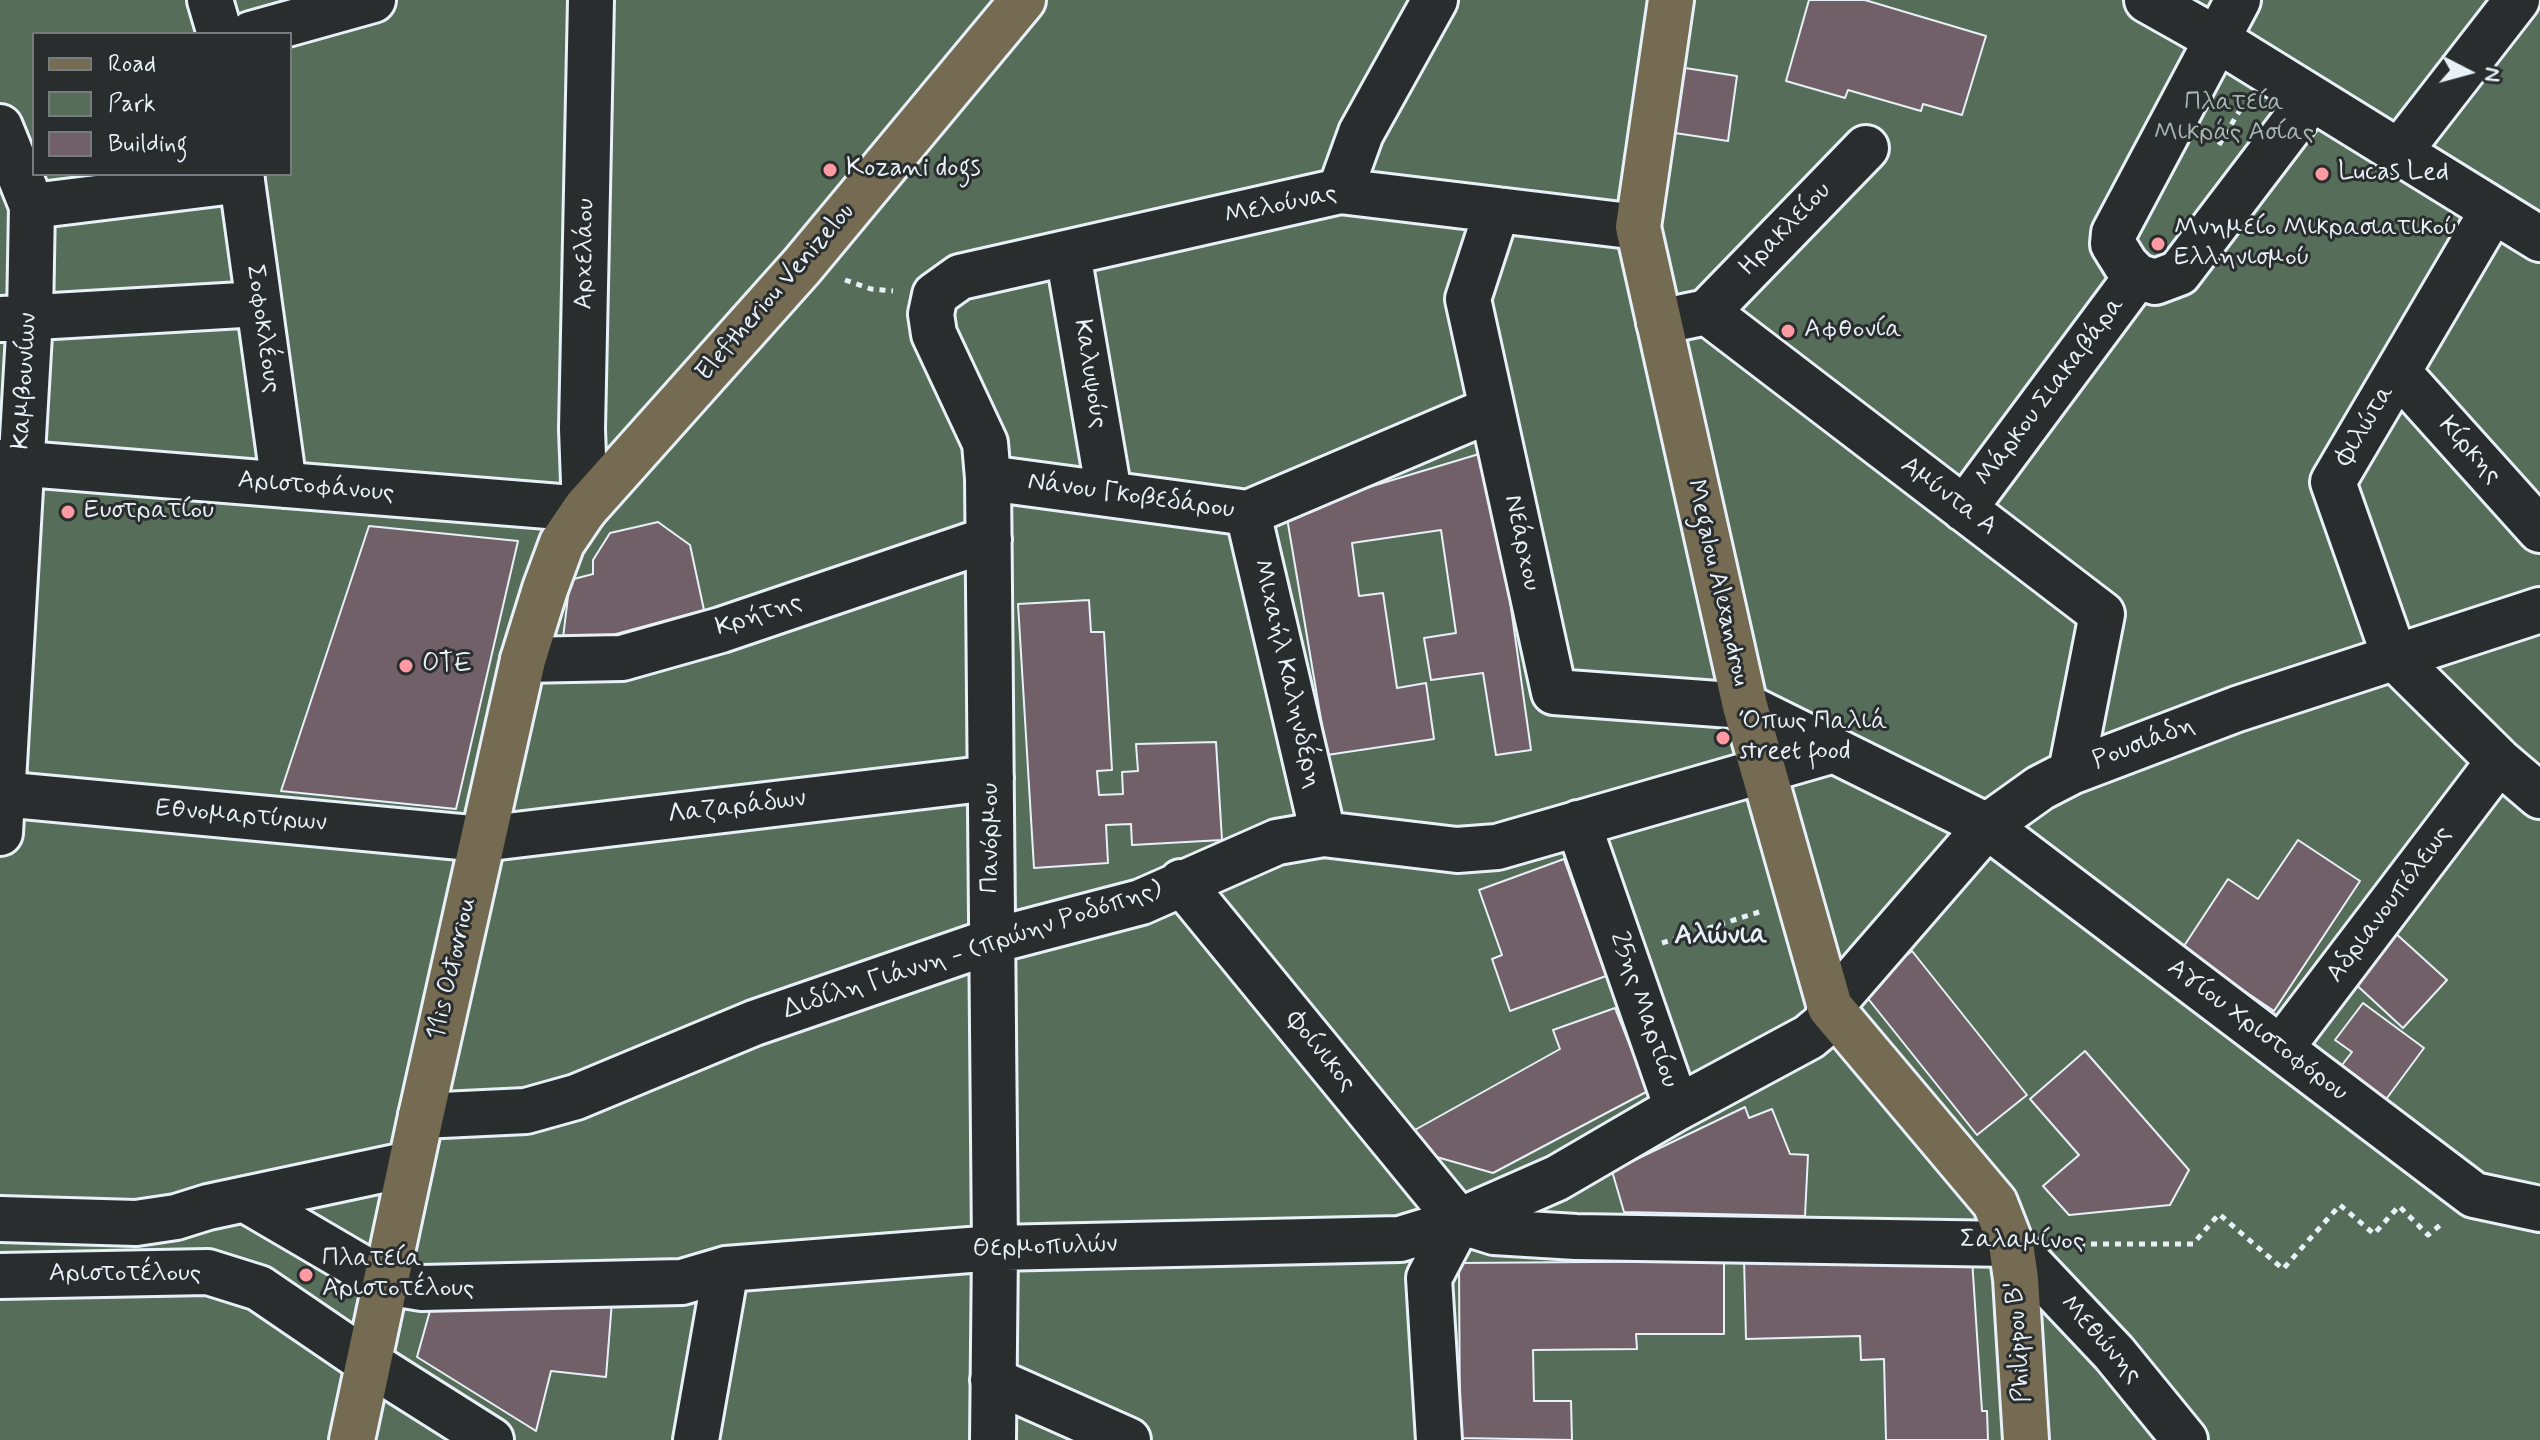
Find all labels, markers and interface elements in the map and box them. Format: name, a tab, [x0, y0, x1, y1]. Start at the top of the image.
legend	[32, 32, 292, 176]
north arrow	[2428, 32, 2508, 112]
text: Road	[108, 49, 156, 80]
text: N	[2477, 66, 2507, 83]
park label: Πλατεία Μικράς Ασίας	[2154, 88, 2314, 150]
text: Park	[108, 89, 156, 120]
text: Building	[108, 129, 188, 160]
place label: Kozani dogs	[846, 154, 981, 186]
place label: Lucas Led	[2338, 158, 2449, 190]
marker: Kozani dogs	[821, 161, 839, 179]
marker: Lucas Led	[2313, 165, 2331, 183]
street label: Ηρακλείου	[1733, 176, 1839, 284]
street label: Μελούνας	[1222, 179, 1340, 233]
street label: Eleftheriou Venizelou	[690, 197, 862, 389]
street label: Αρχελάου	[569, 198, 603, 310]
place label: Μνημείο Μικρασιατικού Ελληνισμού	[2174, 213, 2457, 274]
marker: Μνημείο Μικρασιατικού Ελληνισμού	[2149, 235, 2167, 253]
street label: Σοφοκλέους	[238, 263, 286, 395]
street label: Μάρκου Σιακαβάρα	[1970, 291, 2132, 493]
street label: Καμβουνίων	[7, 312, 45, 450]
place label: Αφθονία	[1804, 315, 1902, 347]
street label: Καλυψούς	[1065, 317, 1113, 431]
marker: Αφθονία	[1779, 322, 1797, 340]
street label: Φιλώτα	[2330, 380, 2402, 472]
street label: Κίρκης	[2431, 411, 2507, 491]
street label: Αμύντα A	[1894, 451, 2002, 543]
street label: Αριστοφάνους	[236, 466, 396, 510]
street label: Νάνου Γκοβεδάρου	[1026, 467, 1236, 527]
street label: Megalou Alexandrou	[1678, 477, 1756, 689]
street label: Νεάρχου	[1496, 492, 1546, 594]
place label: Ευστρατίου	[84, 496, 214, 528]
marker: Ευστρατίου	[59, 503, 77, 521]
street label: Μιχαήλ Καληνδέρη	[1244, 556, 1328, 792]
street label: Κρήτης	[712, 587, 806, 645]
place label: OTE	[422, 650, 472, 682]
marker: OTE	[397, 657, 415, 675]
place label: Όπως Παλιά street food	[1739, 707, 1887, 768]
street label: Ρουσιάδη	[2089, 710, 2199, 778]
marker: Όπως Παλιά street food	[1714, 729, 1732, 747]
street label: Πανόρμου	[976, 783, 1008, 893]
street label: Λαζαράδων	[666, 784, 808, 832]
street label: Εθνομαρτύρων	[154, 794, 328, 840]
street label: Αδριανουπόλεως	[2321, 820, 2459, 990]
street label: Διδίλη Γιάννη - (πρώην Ροδόπης)	[780, 875, 1166, 1027]
street label: 11is Octovriou	[421, 895, 485, 1043]
district label: Αλώνια	[1674, 920, 1768, 954]
street label: 25ης Μαρτίου	[1602, 928, 1684, 1092]
street label: Αγίου Χριστοφόρου	[2160, 953, 2354, 1109]
street label: Φοίνικος	[1278, 1005, 1362, 1099]
street label: Σαλαμίνος	[1960, 1225, 2084, 1259]
street label: Θερμοπυλών	[972, 1230, 1118, 1266]
place label: Πλατεία Αριστοτέλους	[322, 1244, 474, 1306]
street label: Αριστοτέλους	[49, 1259, 201, 1291]
marker: Πλατεία Αριστοτέλους	[297, 1266, 315, 1284]
street label: Philippou B'	[2000, 1280, 2040, 1404]
street label: Μεθώνης	[2052, 1289, 2148, 1391]

